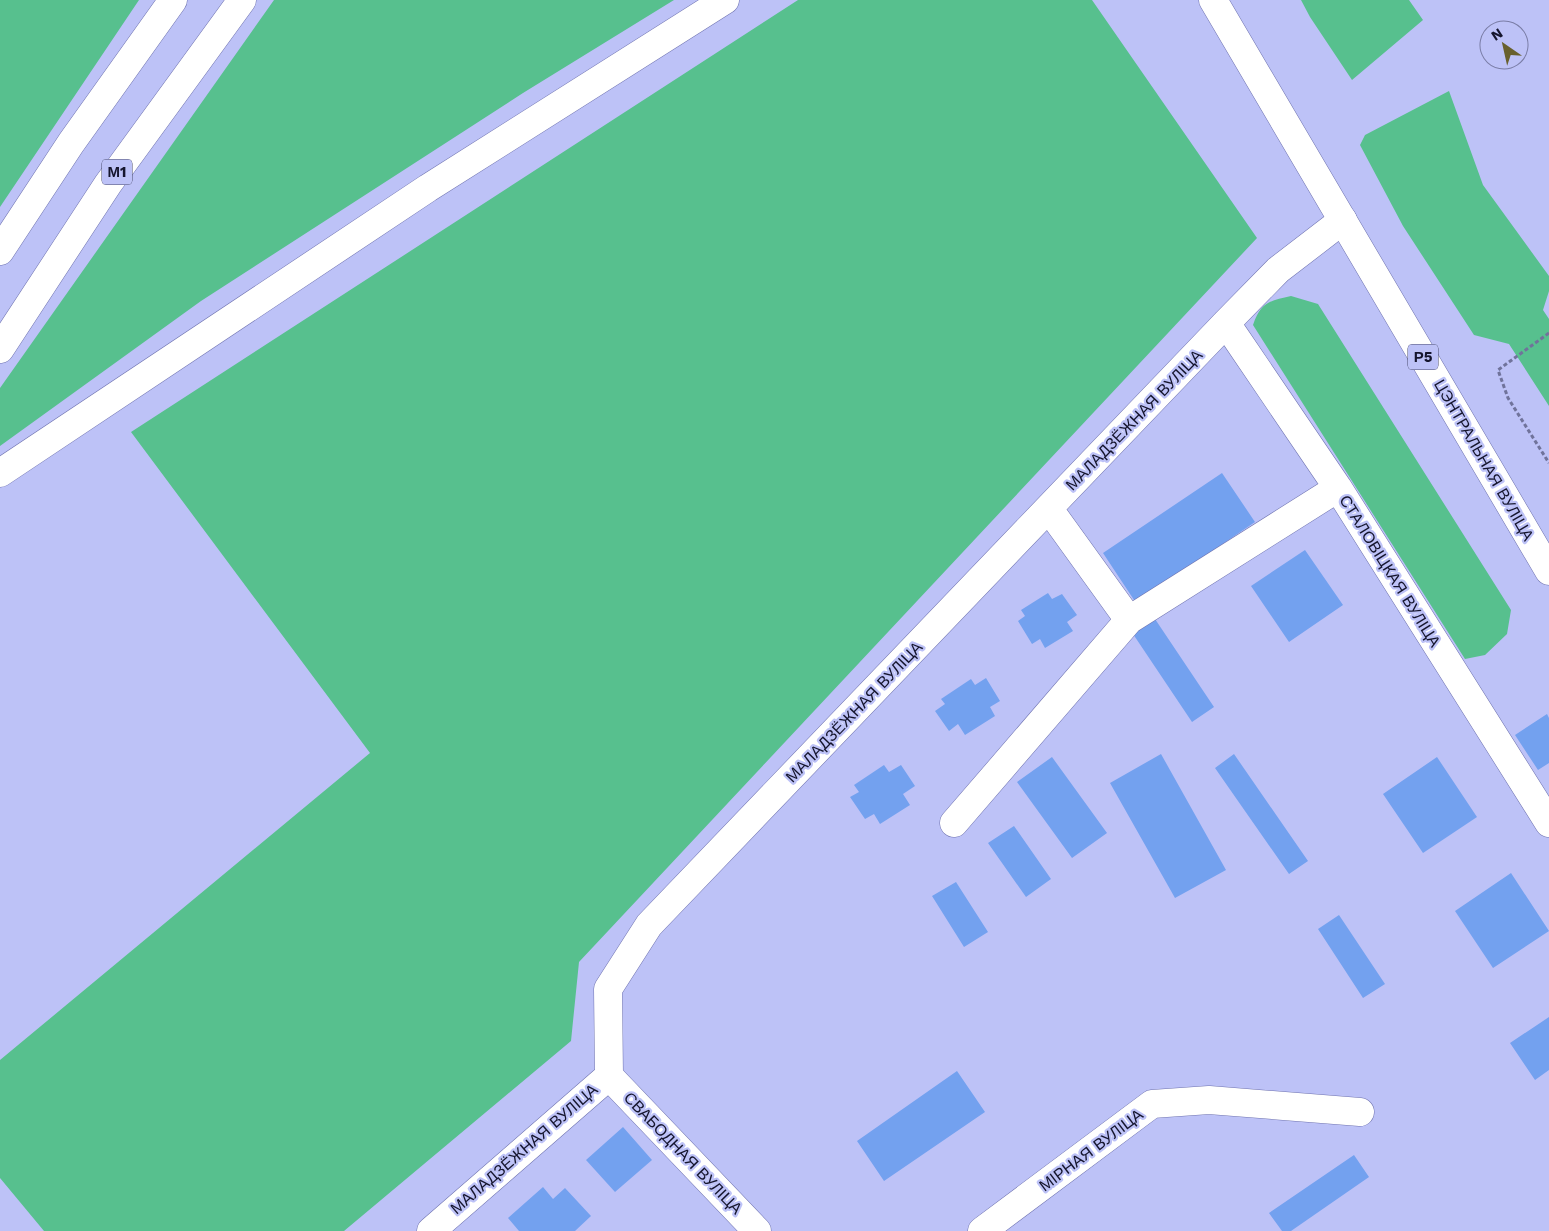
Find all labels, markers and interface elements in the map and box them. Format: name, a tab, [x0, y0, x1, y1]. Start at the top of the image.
north arrow	[1479, 20, 1529, 70]
text: N	[1488, 25, 1506, 44]
road number: М1	[102, 160, 132, 184]
road number: Р5	[1408, 344, 1438, 370]
street label: МАЛАДЗЁЖНАЯ ВУЛІЦА	[1062, 345, 1207, 494]
street label: ЦЭНТРАЛЬНАЯ ВУЛІЦА	[1430, 376, 1538, 544]
street label: СТАЛОВІЦКАЯ ВУЛІЦА	[1335, 492, 1445, 651]
street label: МАЛАДЗЁЖНАЯ ВУЛІЦА	[782, 637, 927, 786]
street label: МАЛАДЗЁЖНАЯ ВУЛІЦА	[447, 1080, 602, 1218]
street label: СВАБОДНАЯ ВУЛІЦА	[620, 1088, 746, 1218]
street label: МІРНАЯ ВУЛІЦА	[1035, 1105, 1147, 1195]

